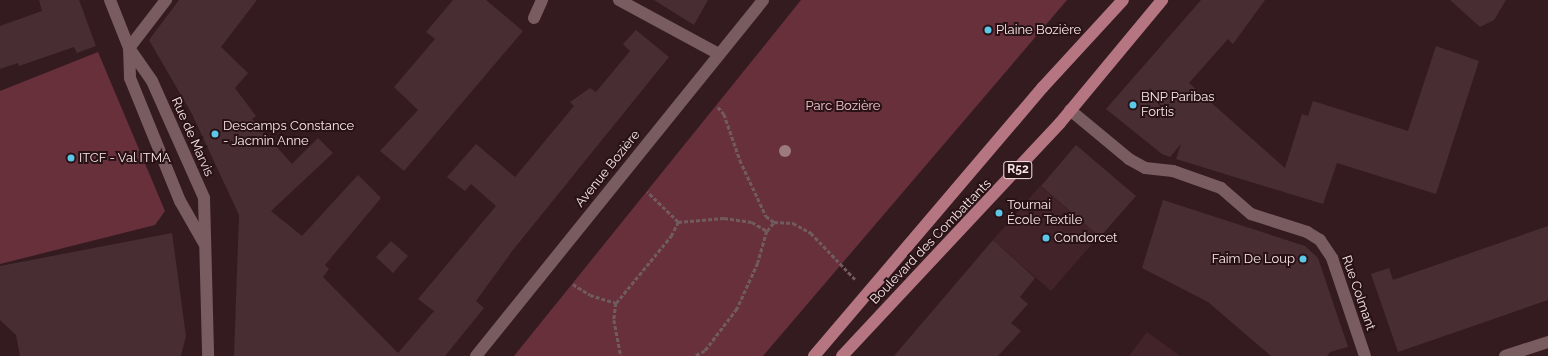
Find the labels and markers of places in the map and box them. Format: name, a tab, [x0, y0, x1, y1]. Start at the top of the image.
place label: Plaine Bozière	[996, 22, 1081, 38]
marker: Plaine Bozière	[983, 25, 993, 35]
place label: BNP Paribas Fortis	[1141, 90, 1215, 121]
marker: BNP Paribas Fortis	[1128, 100, 1138, 110]
place label: Descamps Constance - Jacmin Anne	[223, 119, 354, 150]
marker: Descamps Constance - Jacmin Anne	[210, 129, 220, 139]
place label: ITCF - Val ITMA	[79, 150, 172, 166]
marker: ITCF - Val ITMA	[66, 153, 76, 163]
place label: Tournai École Textile	[1007, 198, 1083, 229]
marker: Tournai École Textile	[994, 208, 1004, 218]
place label: Condorcet	[1054, 230, 1117, 246]
marker: Condorcet	[1041, 233, 1051, 243]
place label: Faim De Loup	[1212, 251, 1295, 267]
marker: Faim De Loup	[1298, 254, 1308, 264]

